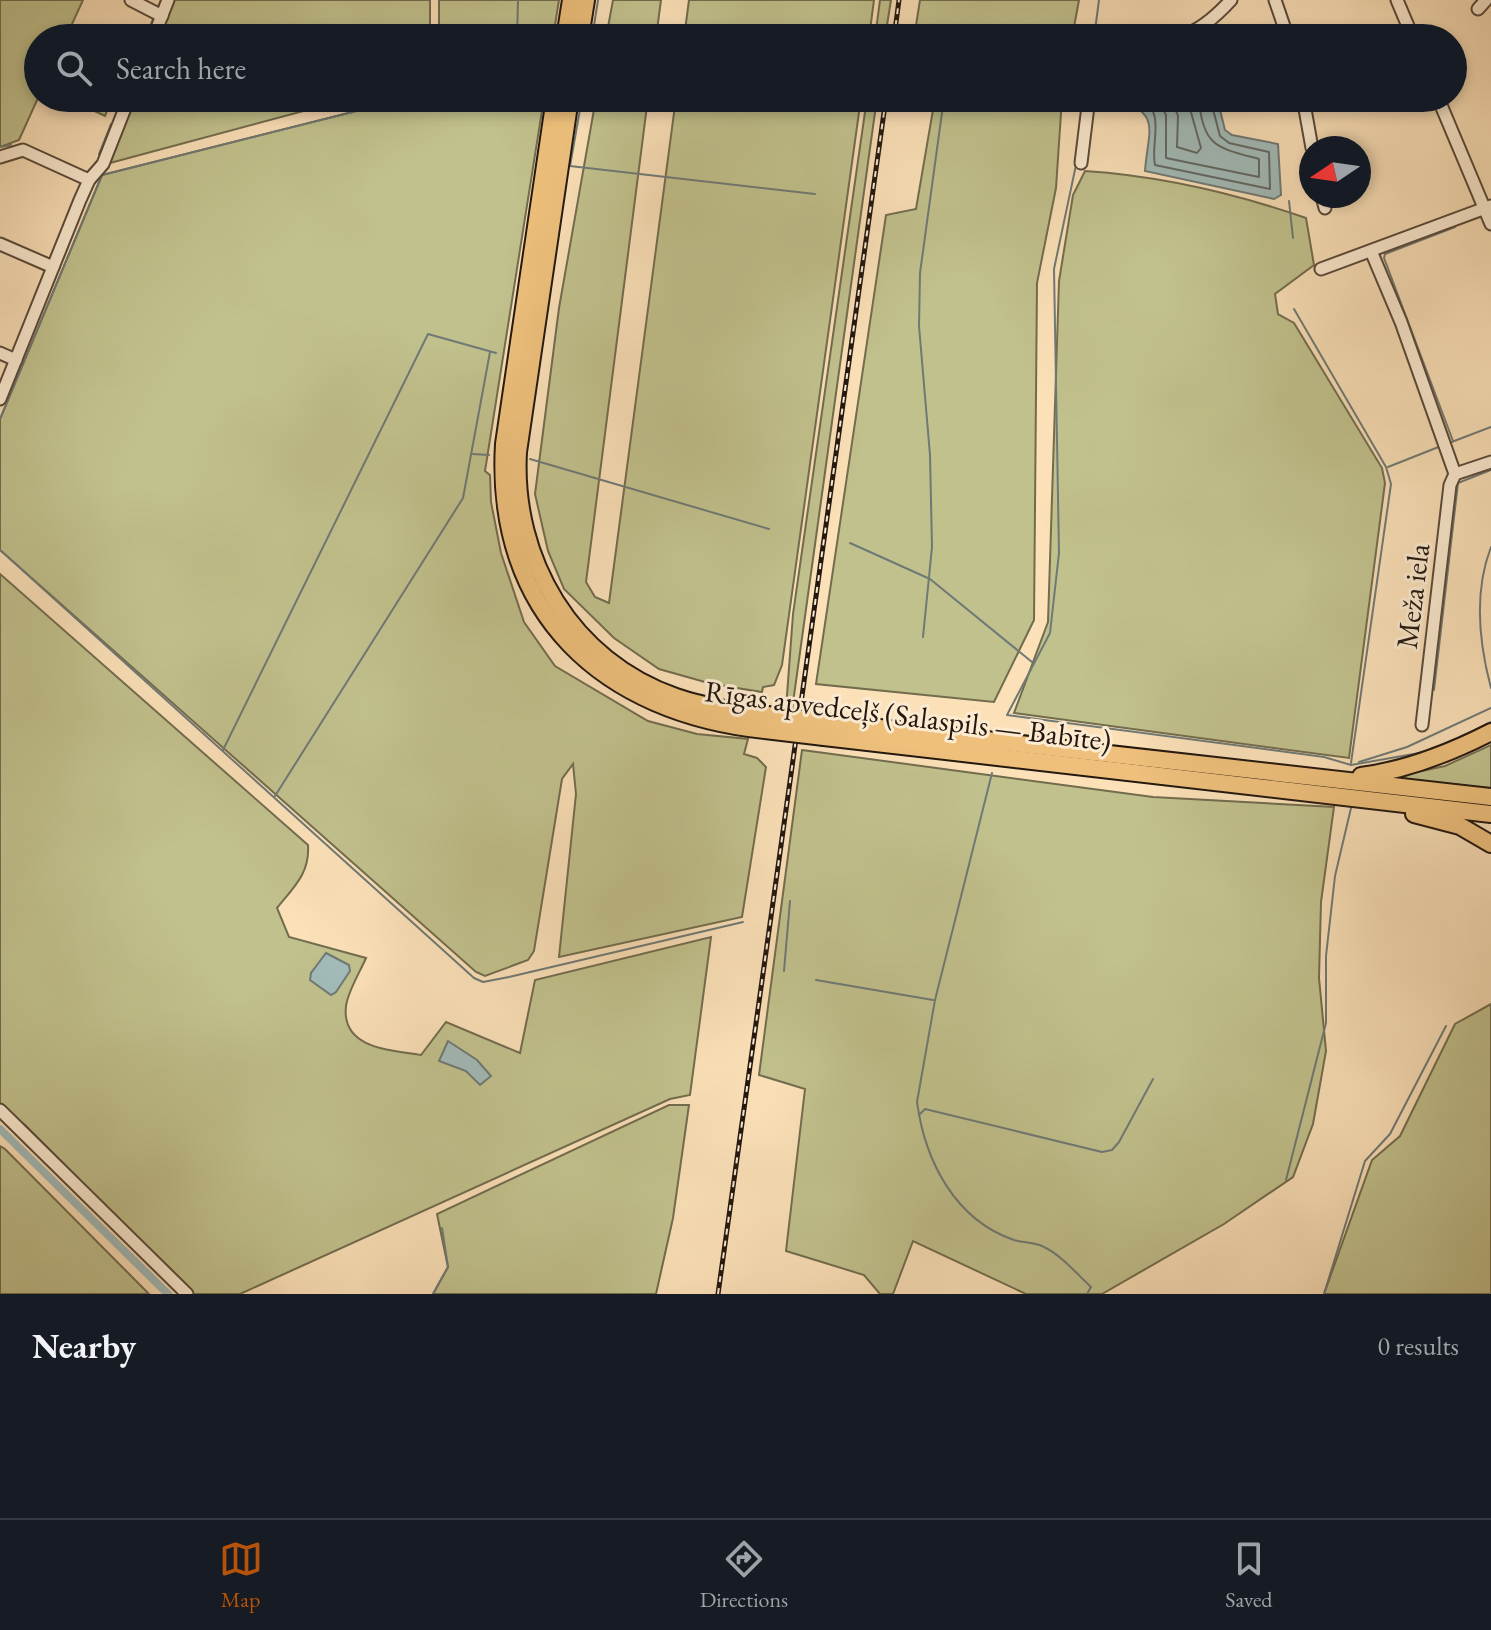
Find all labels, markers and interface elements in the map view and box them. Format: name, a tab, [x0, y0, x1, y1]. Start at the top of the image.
search box	[24, 24, 1467, 112]
icon: search	[52, 46, 96, 90]
text: Search here	[116, 49, 246, 88]
north arrow	[1299, 136, 1371, 208]
street label: Meža iela	[1387, 541, 1438, 651]
street label: Rīgas apvedceļš (Salaspils — Babīte)	[703, 671, 1114, 760]
text: Nearby	[32, 1324, 136, 1368]
text: 0 results	[1378, 1329, 1459, 1363]
tab: Map	[219, 1537, 263, 1614]
tab: Directions	[700, 1537, 788, 1614]
tab: Saved	[1225, 1537, 1272, 1614]

